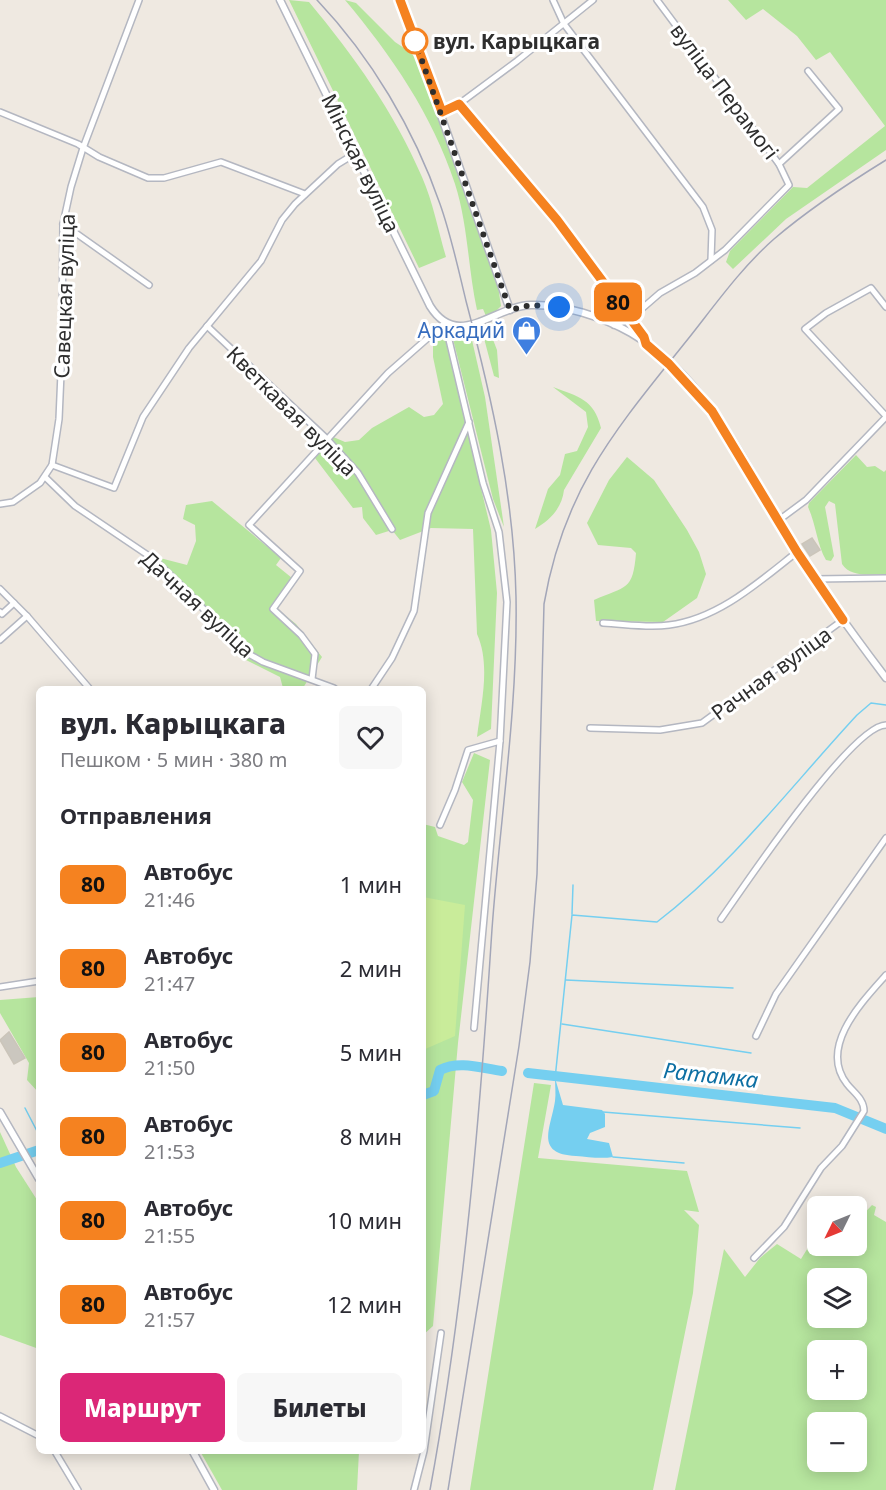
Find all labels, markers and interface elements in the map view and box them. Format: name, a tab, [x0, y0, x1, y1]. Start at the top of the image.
street label: вуліца Перамогі	[665, 17, 785, 165]
place label: вул. Карыцкага	[433, 27, 600, 55]
marker: вул. Карыцкага	[402, 28, 428, 54]
street label: Мінская вуліца	[315, 89, 407, 237]
street label: Савецкая вуліца	[47, 213, 81, 379]
line badge: 80	[591, 282, 645, 322]
text: 80	[606, 288, 630, 316]
your location	[544, 292, 574, 322]
shop icon: Аркадий	[510, 314, 542, 356]
place label: Аркадий	[418, 316, 505, 344]
street label: Кветкавая вуліца	[221, 340, 363, 482]
street label: Дачная вуліца	[135, 544, 261, 664]
street label: Рачная вуліца	[705, 620, 837, 726]
text: вул. Карыцкага	[60, 704, 286, 742]
button: heart	[339, 706, 402, 769]
text: Пешком · 5 мин · 380 m	[60, 746, 287, 773]
text: Отправления	[60, 800, 212, 830]
text: Автобус	[144, 856, 233, 886]
text: 1 мин	[340, 869, 402, 899]
text: 80	[81, 870, 105, 898]
text: 21:46	[144, 886, 195, 913]
text: Автобус	[144, 940, 233, 970]
text: 2 мин	[340, 953, 402, 983]
text: 80	[81, 954, 105, 982]
text: 21:47	[144, 970, 195, 997]
text: Автобус	[144, 1024, 233, 1054]
text: 5 мин	[340, 1037, 402, 1067]
text: 80	[81, 1038, 105, 1066]
text: 21:50	[144, 1054, 195, 1081]
water label: Ратамка	[662, 1054, 760, 1094]
text: Автобус	[144, 1108, 233, 1138]
text: 8 мин	[340, 1121, 402, 1151]
text: 80	[81, 1122, 105, 1150]
text: 21:53	[144, 1138, 195, 1165]
text: Автобус	[144, 1192, 233, 1222]
north arrow	[807, 1196, 867, 1256]
map controls	[807, 1196, 867, 1472]
text: 10 мин	[327, 1205, 402, 1235]
text: 80	[81, 1206, 105, 1234]
text: 21:55	[144, 1222, 195, 1249]
button: layers	[807, 1268, 867, 1328]
text: Автобус	[144, 1276, 233, 1306]
text: 12 мин	[327, 1289, 402, 1319]
text: 80	[81, 1290, 105, 1318]
text: 21:57	[144, 1306, 195, 1333]
button: +	[807, 1340, 867, 1400]
button: Маршрут	[60, 1373, 225, 1442]
button: Билеты	[237, 1373, 402, 1442]
button: −	[807, 1412, 867, 1472]

